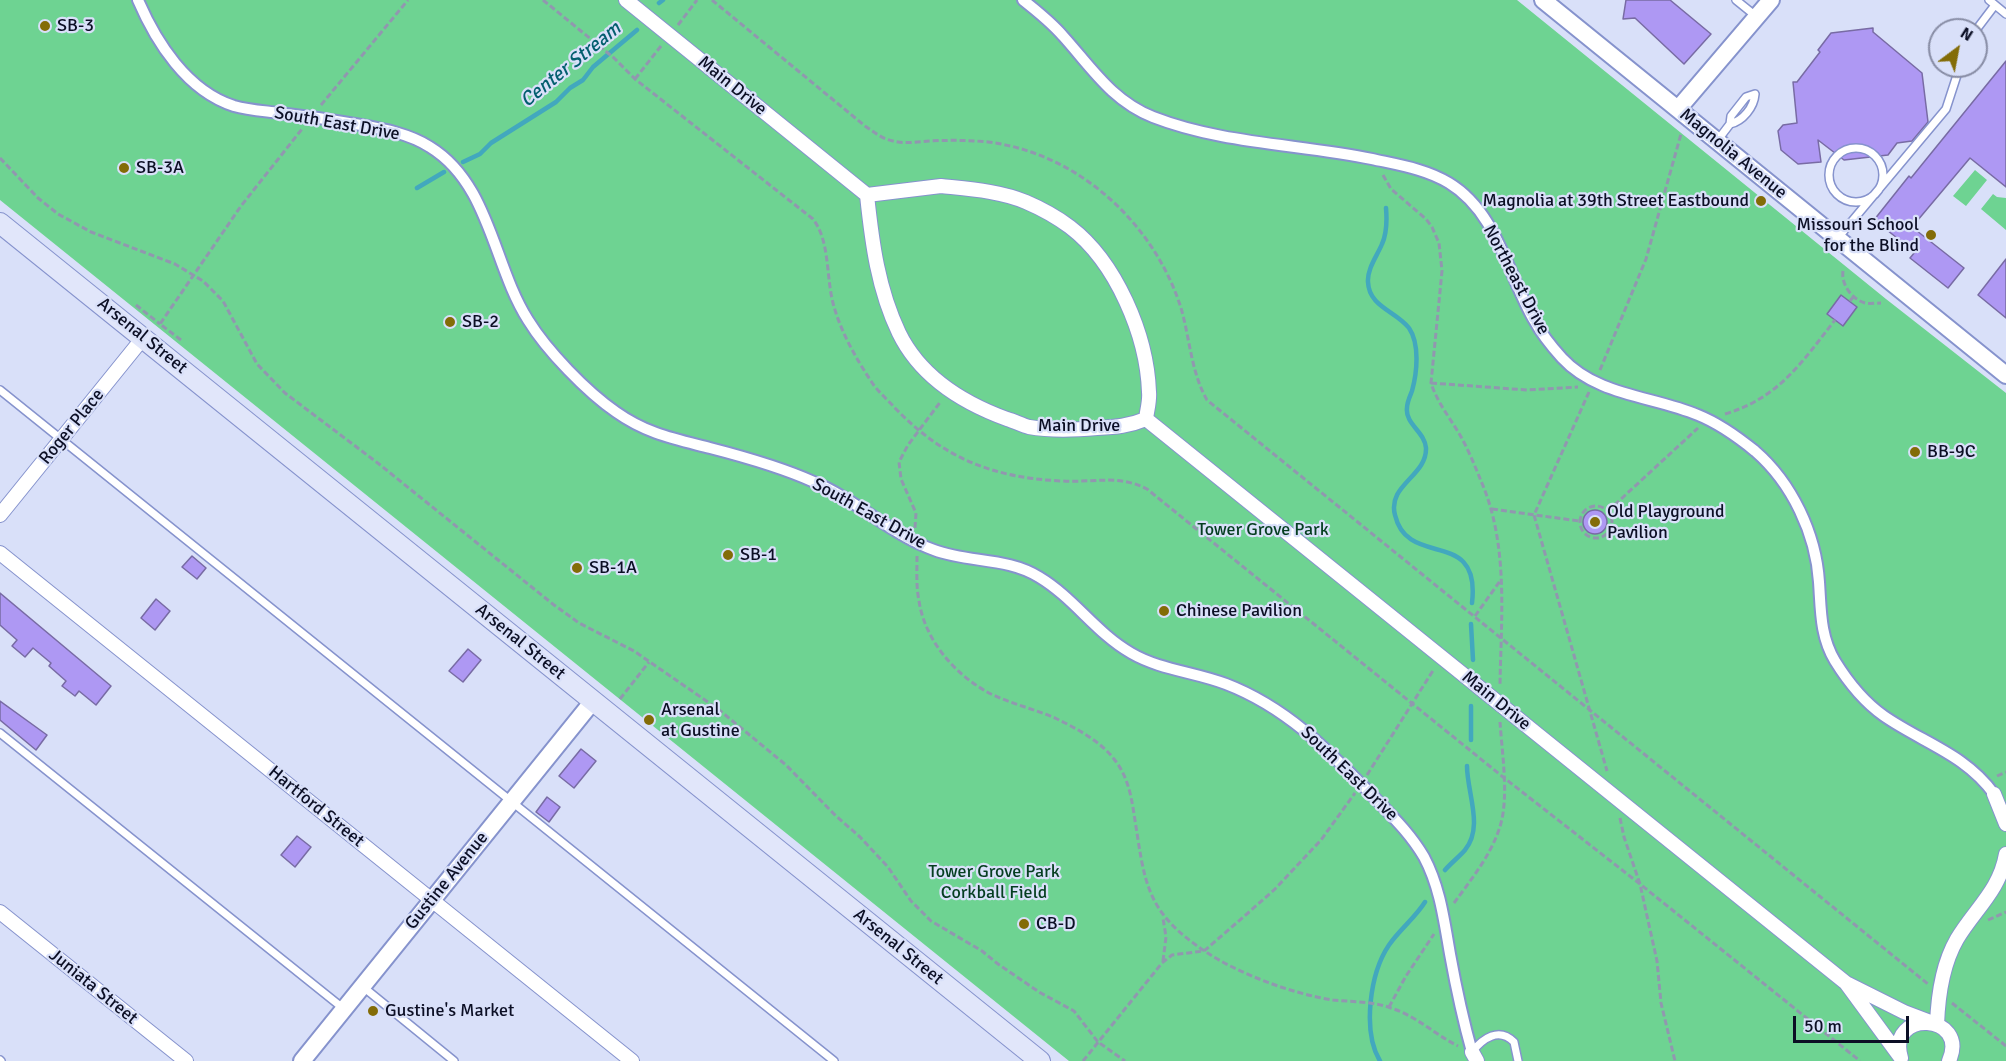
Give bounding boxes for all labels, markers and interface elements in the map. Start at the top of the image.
place label: SB-3 [57,15,94,37]
water label: Center Stream [516,17,626,113]
north arrow [1928,18,1988,78]
marker: SB-3 [38,19,52,33]
text: N [1956,23,1976,46]
street label: Main Drive [693,52,771,120]
street label: South East Drive [273,102,401,146]
street label: Magnolia Avenue [1675,104,1791,204]
place label: SB-3A [136,157,184,179]
marker: SB-3A [117,161,131,175]
place label: Magnolia at 39th Street Eastbound [1483,190,1749,212]
marker: Magnolia at 39th Street Eastbound [1754,194,1768,208]
place label: Missouri School for the Blind [1797,214,1919,256]
street label: Northeast Drive [1478,221,1554,339]
marker: Missouri School for the Blind [1924,228,1938,242]
street label: Arsenal Street [93,293,191,379]
place label: SB-2 [462,311,499,333]
marker: SB-2 [443,315,457,329]
street label: Roger Place [35,385,109,469]
street label: Main Drive [1038,415,1120,437]
place label: BB-9C [1927,441,1976,463]
marker: BB-9C [1908,445,1922,459]
street label: South East Drive [808,474,930,554]
place label: Old Playground Pavilion [1607,501,1725,544]
marker: Old Playground Pavilion [1588,515,1602,529]
park label: Tower Grove Park [1197,519,1329,541]
place label: SB-1 [740,544,777,566]
marker: SB-1 [721,548,735,562]
place label: SB-1A [589,557,637,579]
marker: SB-1A [570,561,584,575]
street label: Arsenal Street [471,599,569,685]
place label: Chinese Pavilion [1176,600,1302,622]
marker: Chinese Pavilion [1157,604,1171,618]
street label: Main Drive [1457,667,1535,735]
place label: Arsenal at Gustine [661,699,740,742]
marker: Arsenal at Gustine [642,713,656,727]
street label: South East Drive [1296,722,1402,826]
street label: Hartford Street [264,762,368,852]
street label: Gustine Avenue [401,828,493,934]
park label: Tower Grove Park Corkball Field [928,861,1060,904]
street label: Arsenal Street [849,904,947,990]
place label: CB-D [1036,913,1076,935]
marker: CB-D [1017,917,1031,931]
street label: Juniata Street [44,945,142,1029]
place label: Gustine's Market [385,1000,514,1022]
marker: Gustine's Market [366,1004,380,1018]
scale bar [1796,1004,1912,1042]
text: 50 m [1804,1015,1842,1037]

